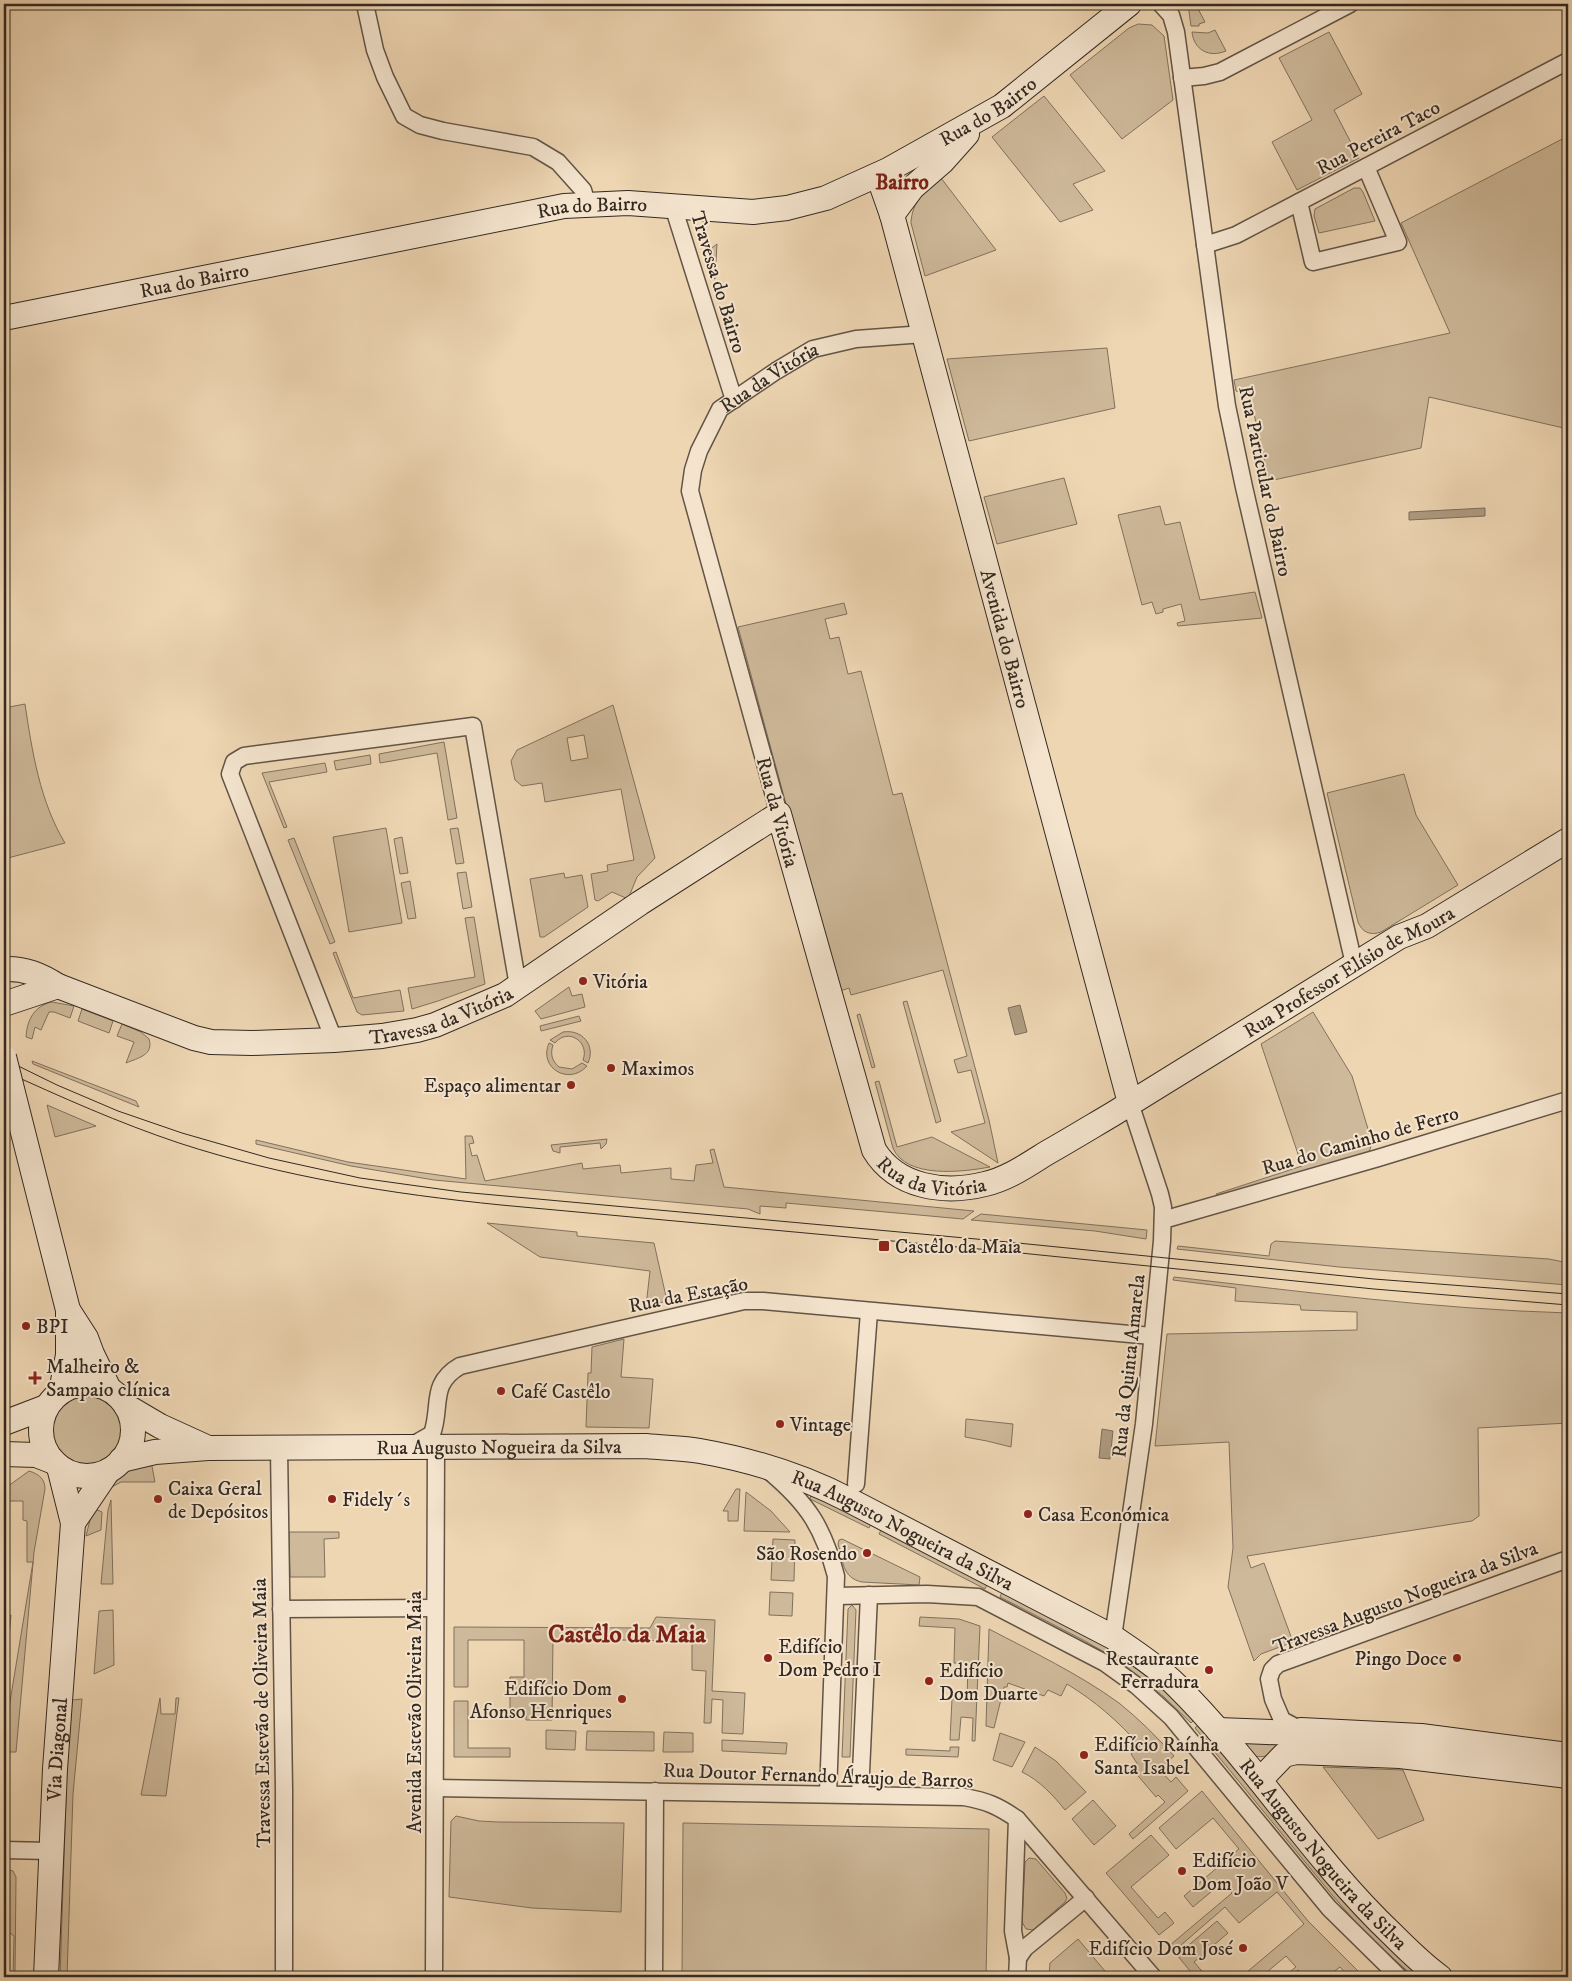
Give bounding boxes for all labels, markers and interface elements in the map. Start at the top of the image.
street label: Rua do Bairro [935,72,1042,153]
street label: Rua Pereira Taco [1312,95,1445,181]
district label: Bairro [875,170,929,196]
street label: Rua do Bairro [535,192,648,225]
street label: Travessa do Bairro [684,208,751,356]
street label: Rua do Bairro [138,258,251,305]
street label: Rua da Vitória [716,337,821,419]
street label: Rua Particular do Bairro [1232,384,1297,579]
street label: Avenida do Bairro [974,567,1035,711]
street label: Rua da Vitória [750,754,803,871]
street label: Rua Professor Elísio de Moura [1239,901,1460,1044]
place label: Vitória [592,970,648,995]
marker: Vitória [577,975,589,987]
street label: Travessa da Vitória [368,982,519,1051]
place label: Maximos [621,1057,694,1082]
marker: Maximos [605,1062,617,1074]
place label: Espaço alimentar [423,1074,562,1099]
marker: Espaço alimentar [565,1079,577,1091]
street label: Rua do Caminho de Ferro [1259,1101,1462,1182]
street label: Rua da Vitória [871,1152,989,1202]
place label: Castêlo da Maia [895,1235,1022,1260]
marker: Castêlo da Maia [877,1239,891,1253]
street label: Rua da Estação [626,1272,750,1319]
street label: Rua da Quinta Amarela [1107,1273,1152,1459]
place label: BPI [36,1315,68,1340]
marker: BPI [20,1320,32,1332]
place label: Malheiro & Sampaio clínica [46,1355,171,1403]
marker: Malheiro & Sampaio clínica [28,1371,42,1385]
place label: Café Castêlo [511,1380,611,1405]
marker: Café Castêlo [495,1385,507,1397]
place label: Vintage [789,1413,851,1438]
marker: Vintage [774,1418,786,1430]
street label: Rua Augusto Nogueira da Silva [376,1435,622,1461]
street label: Rua Augusto Nogueira da Silva [788,1465,1018,1597]
place label: Caixa Geral de Depósitos [168,1477,268,1525]
place label: Fidely´s [342,1488,410,1513]
marker: Caixa Geral de Depósitos [152,1493,164,1505]
marker: Fidely´s [326,1493,338,1505]
place label: Casa Económica [1038,1503,1170,1528]
marker: Casa Económica [1022,1508,1034,1520]
street label: Travessa Augusto Nogueira da Silva [1270,1536,1542,1660]
place label: São Rosendo [756,1542,857,1567]
marker: São Rosendo [861,1547,873,1559]
street label: Travessa Estevão de Oliveira Maia [248,1578,277,1848]
street label: Avenida Estevão Oliveira Maia [403,1590,428,1833]
district label: Castêlo da Maia [548,1619,706,1650]
place label: Edifício Dom Pedro I [778,1635,881,1683]
place label: Restaurante Ferradura [1105,1647,1199,1695]
place label: Pingo Doce [1355,1647,1447,1672]
marker: Edifício Dom Pedro I [762,1652,774,1664]
marker: Pingo Doce [1451,1652,1463,1664]
place label: Edifício Dom Duarte [939,1659,1038,1707]
marker: Restaurante Ferradura [1203,1664,1215,1676]
marker: Edifício Dom Duarte [923,1675,935,1687]
place label: Edifício Dom Afonso Henriques [470,1677,612,1725]
marker: Edifício Dom Afonso Henriques [616,1693,628,1705]
street label: Via Diagonal [43,1697,74,1803]
place label: Edifício Raínha Santa Isabel [1094,1733,1219,1781]
marker: Edifício Raínha Santa Isabel [1078,1749,1090,1761]
street label: Rua Augusto Nogueira da Silva [1233,1754,1412,1956]
street label: Rua Doutor Fernando Áraujo de Barros [662,1758,974,1794]
place label: Edifício Dom João V [1192,1849,1289,1897]
marker: Edifício Dom João V [1176,1865,1188,1877]
place label: Edifício Dom José [1088,1937,1234,1962]
marker: Edifício Dom José [1237,1942,1249,1954]

